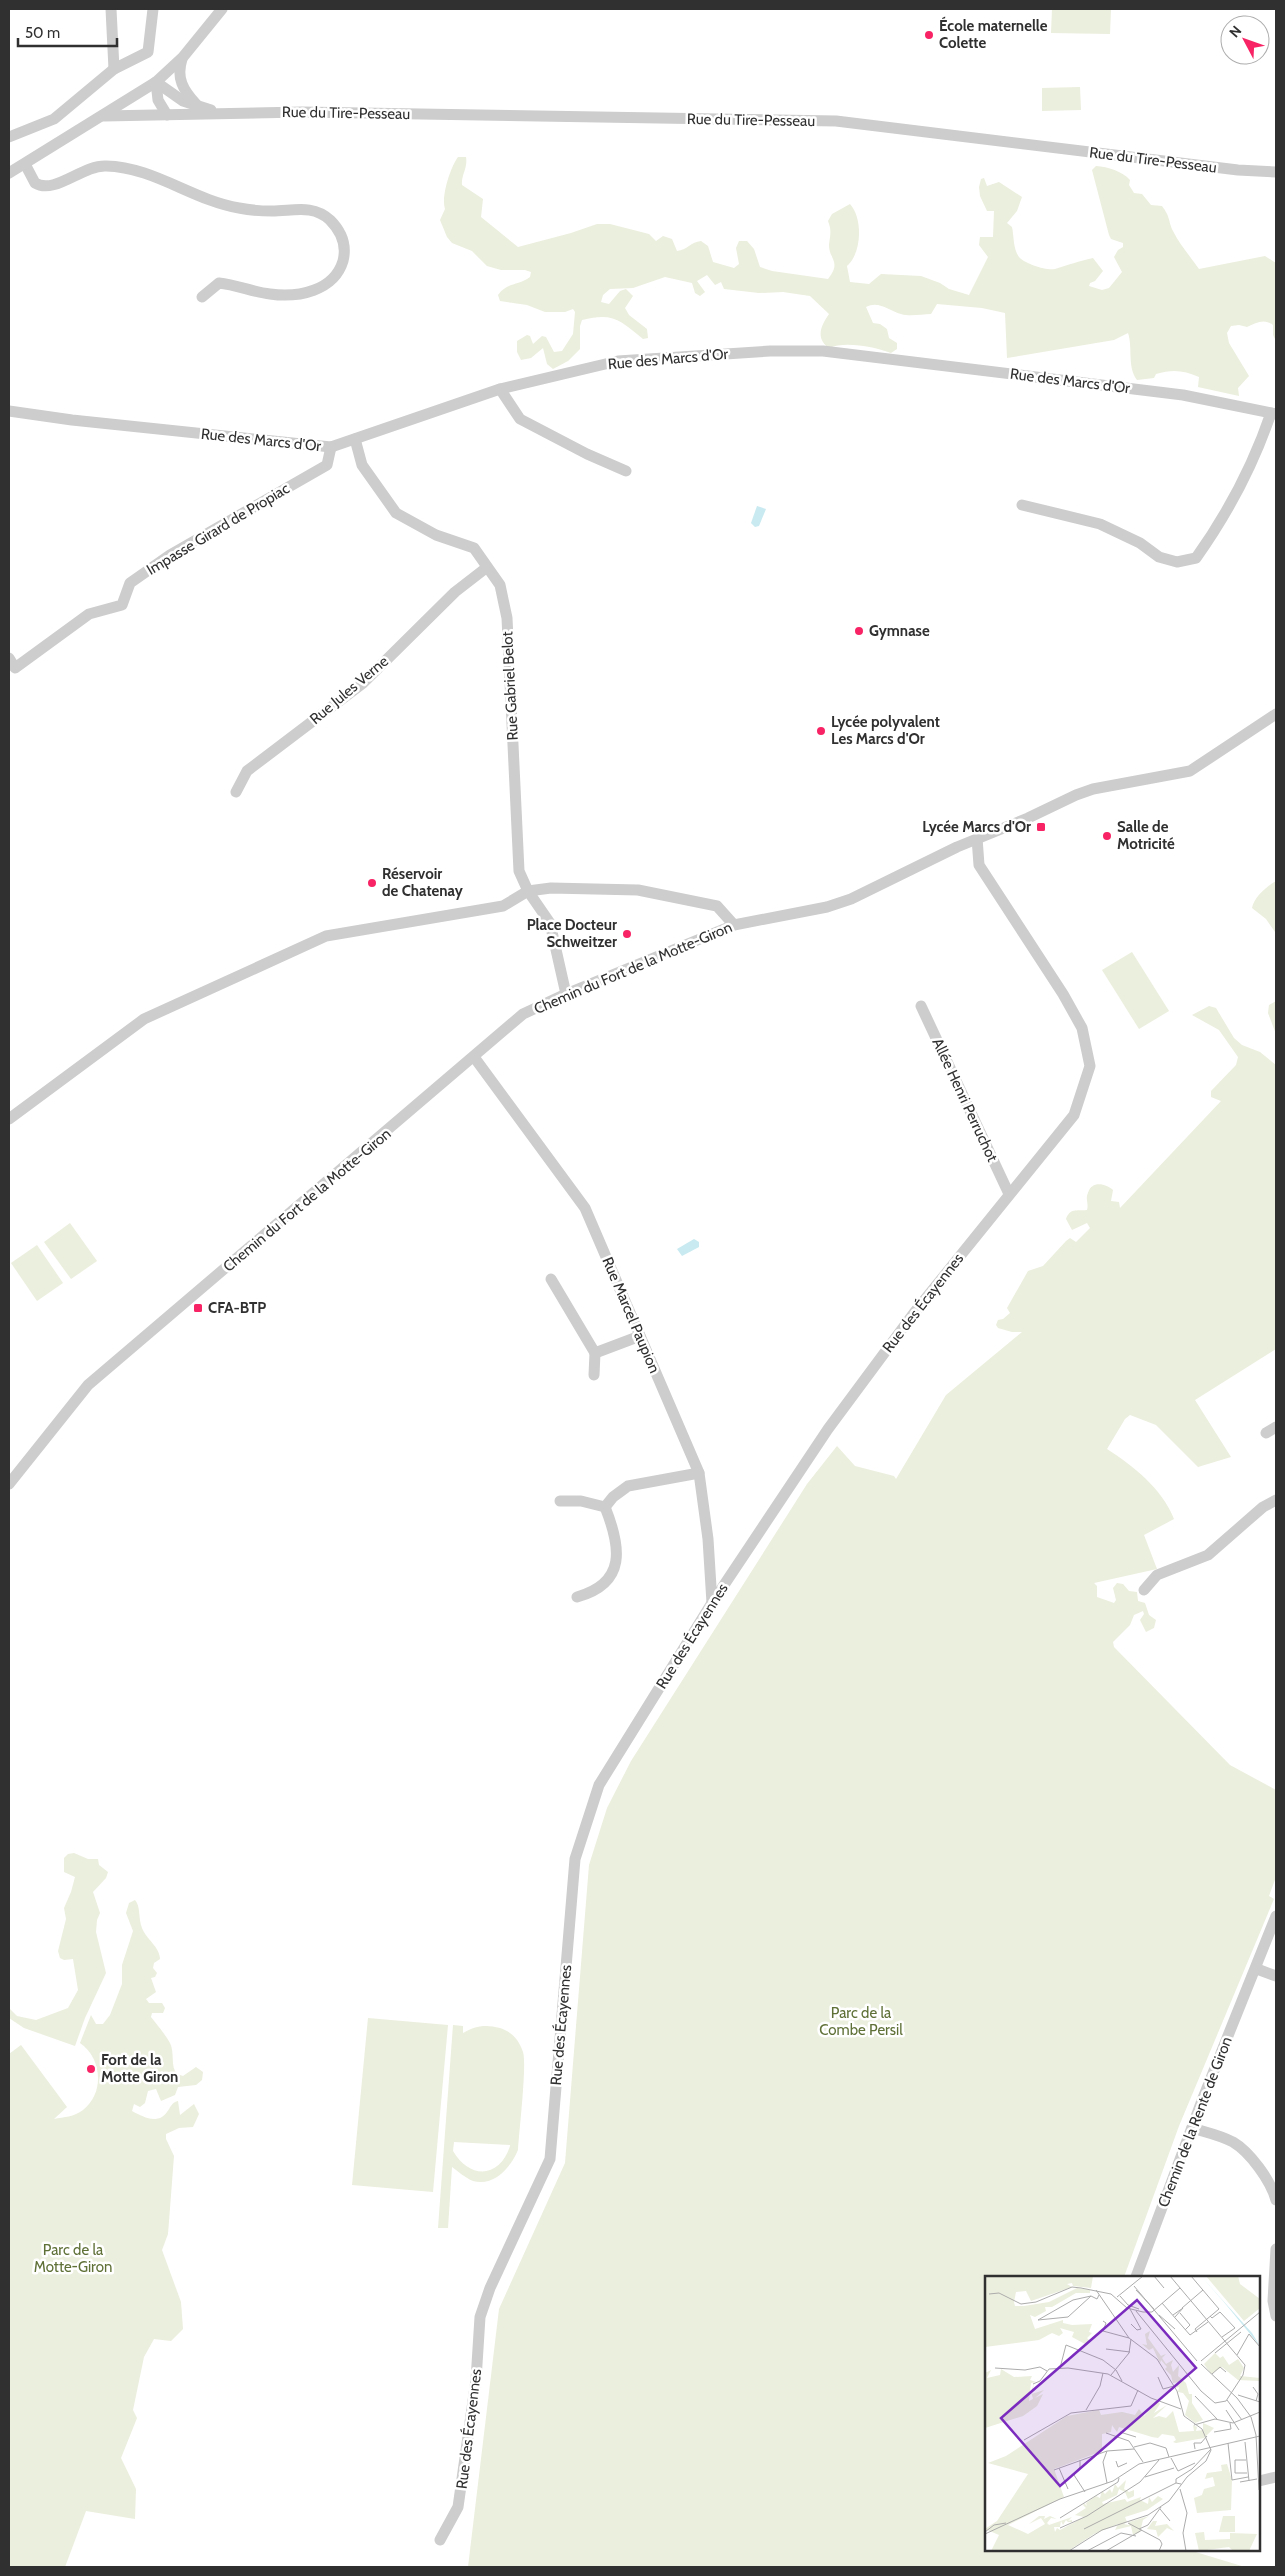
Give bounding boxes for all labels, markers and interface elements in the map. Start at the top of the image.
scale bar [18,15,116,47]
north arrow [1220,15,1270,65]
place label: École maternelle Colette [939,16,1048,52]
text: N [1225,22,1245,41]
text: 50 m [25,24,60,42]
marker: École maternelle Colette [923,29,935,41]
street label: Rue du Tire-Pesseau [282,103,410,123]
street label: Rue du Tire-Pesseau [687,110,815,130]
street label: Rue du Tire-Pesseau [1088,143,1218,177]
street label: Rue des Marcs d'Or [607,345,729,373]
street label: Rue des Marcs d'Or [1009,365,1131,397]
street label: Rue des Marcs d'Or [200,425,322,455]
street label: Impasse Girard de Propiac [143,479,293,579]
place label: Gymnase [869,622,930,640]
marker: Gymnase [853,625,865,637]
street label: Rue Gabriel Belot [498,631,522,741]
street label: Rue Jules Verne [306,652,392,728]
place label: Lycée polyvalent Les Marcs d'Or [831,713,940,748]
marker: Lycée polyvalent Les Marcs d'Or [815,725,827,737]
place label: Lycée Marcs d'Or [922,818,1031,836]
place label: Salle de Motricité [1117,818,1175,853]
marker: Lycée Marcs d'Or [1035,821,1047,833]
marker: Salle de Motricité [1101,830,1113,842]
place label: Réservoir de Chatenay [382,865,464,900]
marker: Réservoir de Chatenay [366,877,378,889]
place label: Place Docteur Schweitzer [527,916,617,951]
street label: Chemin du Fort de la Motte-Giron [531,918,735,1018]
marker: Place Docteur Schweitzer [621,928,633,940]
street label: Allée Henri Perruchot [928,1035,1002,1165]
street label: Chemin du Fort de la Motte-Giron [219,1125,395,1275]
street label: Rue des Écayennes [878,1249,967,1356]
street label: Rue Marcel Paupion [598,1254,664,1376]
place label: CFA-BTP [208,1299,266,1317]
marker: CFA-BTP [192,1302,204,1314]
street label: Rue des Écayennes [651,1579,732,1692]
street label: Rue des Écayennes [546,1964,575,2086]
park label: Parc de la Combe Persil [819,2004,903,2039]
street label: Chemin de la Rente de Giron [1154,2034,1236,2210]
place label: Fort de la Motte Giron [101,2051,178,2086]
marker: Fort de la Motte Giron [85,2063,97,2075]
park label: Parc de la Motte-Giron [34,2241,112,2276]
inset map [985,2276,1260,2551]
street label: Rue des Écayennes [452,2368,485,2490]

